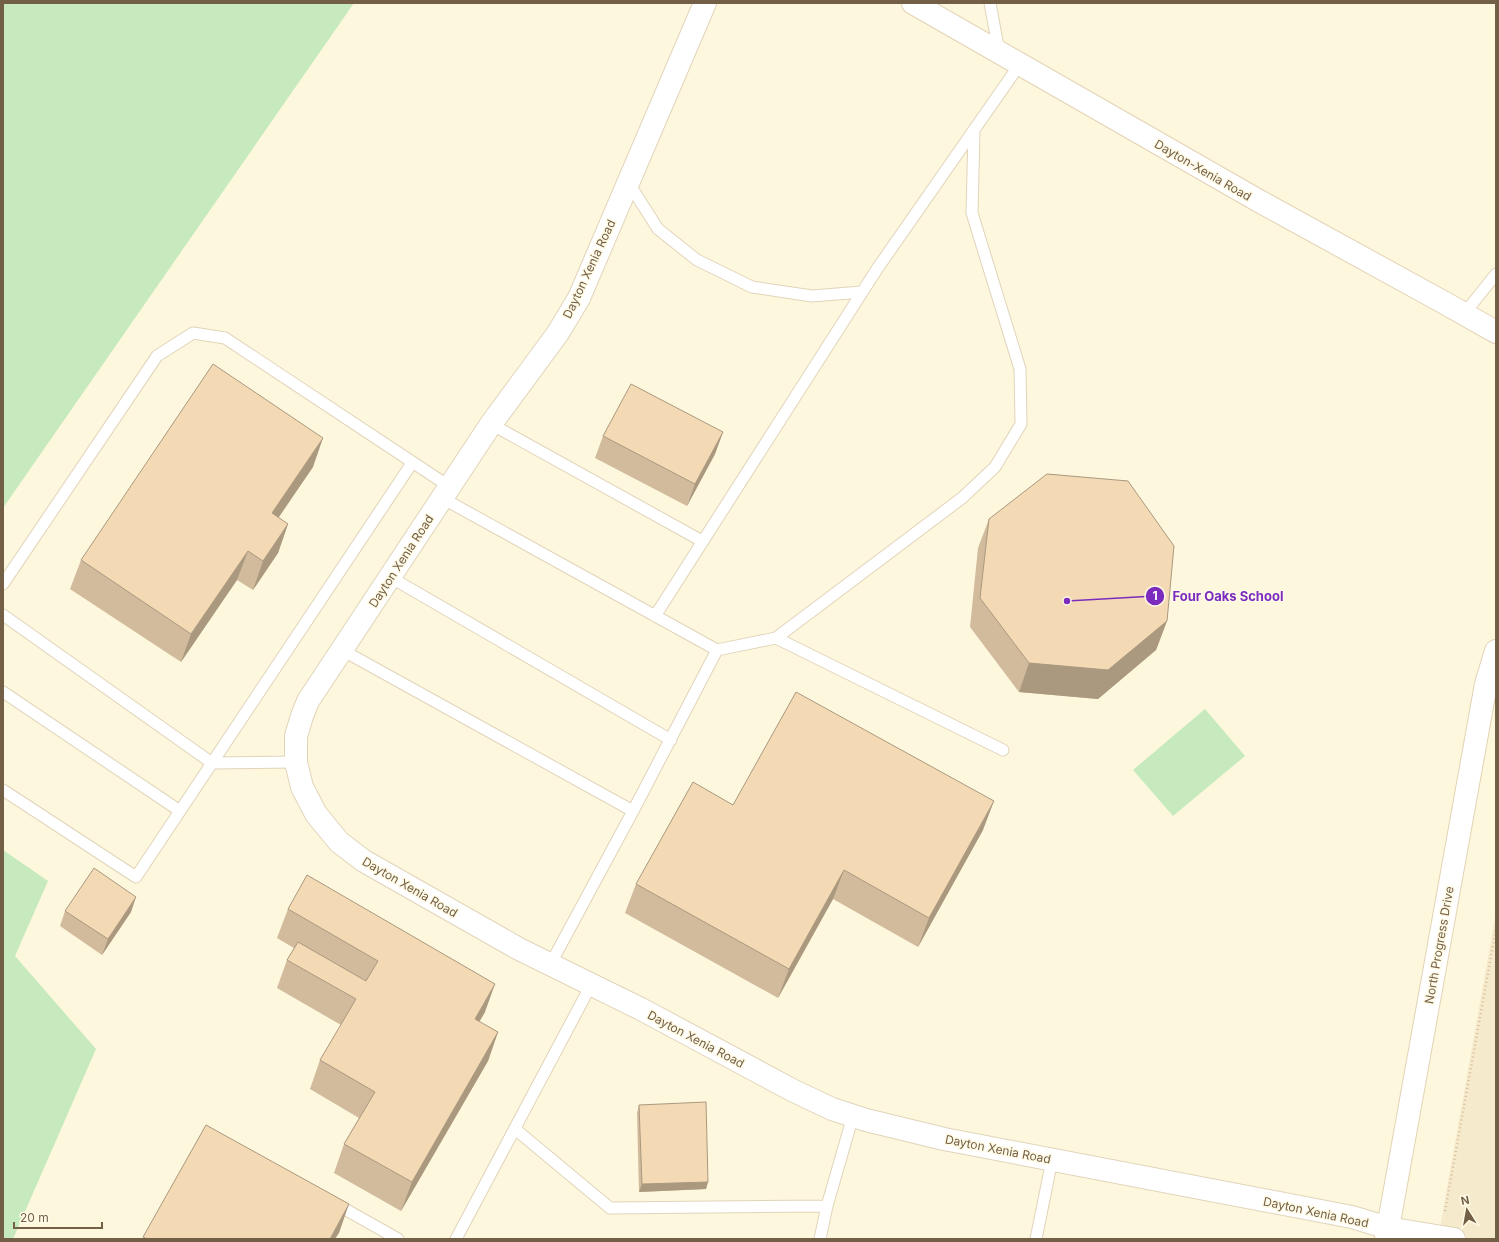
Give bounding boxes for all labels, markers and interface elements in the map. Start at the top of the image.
street label: Dayton-Xenia Road [1152,136,1254,204]
street label: Dayton Xenia Road [559,217,619,321]
street label: Dayton Xenia Road [365,512,437,610]
callout: Four Oaks School [1145,584,1292,609]
text: 1 [1152,588,1158,603]
text: Four Oaks School [1173,588,1283,604]
street label: Dayton Xenia Road [360,854,460,920]
street label: North Progress Drive [1421,885,1457,1005]
street label: Dayton Xenia Road [645,1007,747,1071]
street label: Dayton Xenia Road [944,1131,1052,1167]
north arrow [1447,1190,1487,1230]
street label: Dayton Xenia Road [1262,1193,1370,1231]
text: N [1460,1193,1471,1208]
scale bar [14,1204,102,1230]
text: 20 m [20,1210,49,1225]

